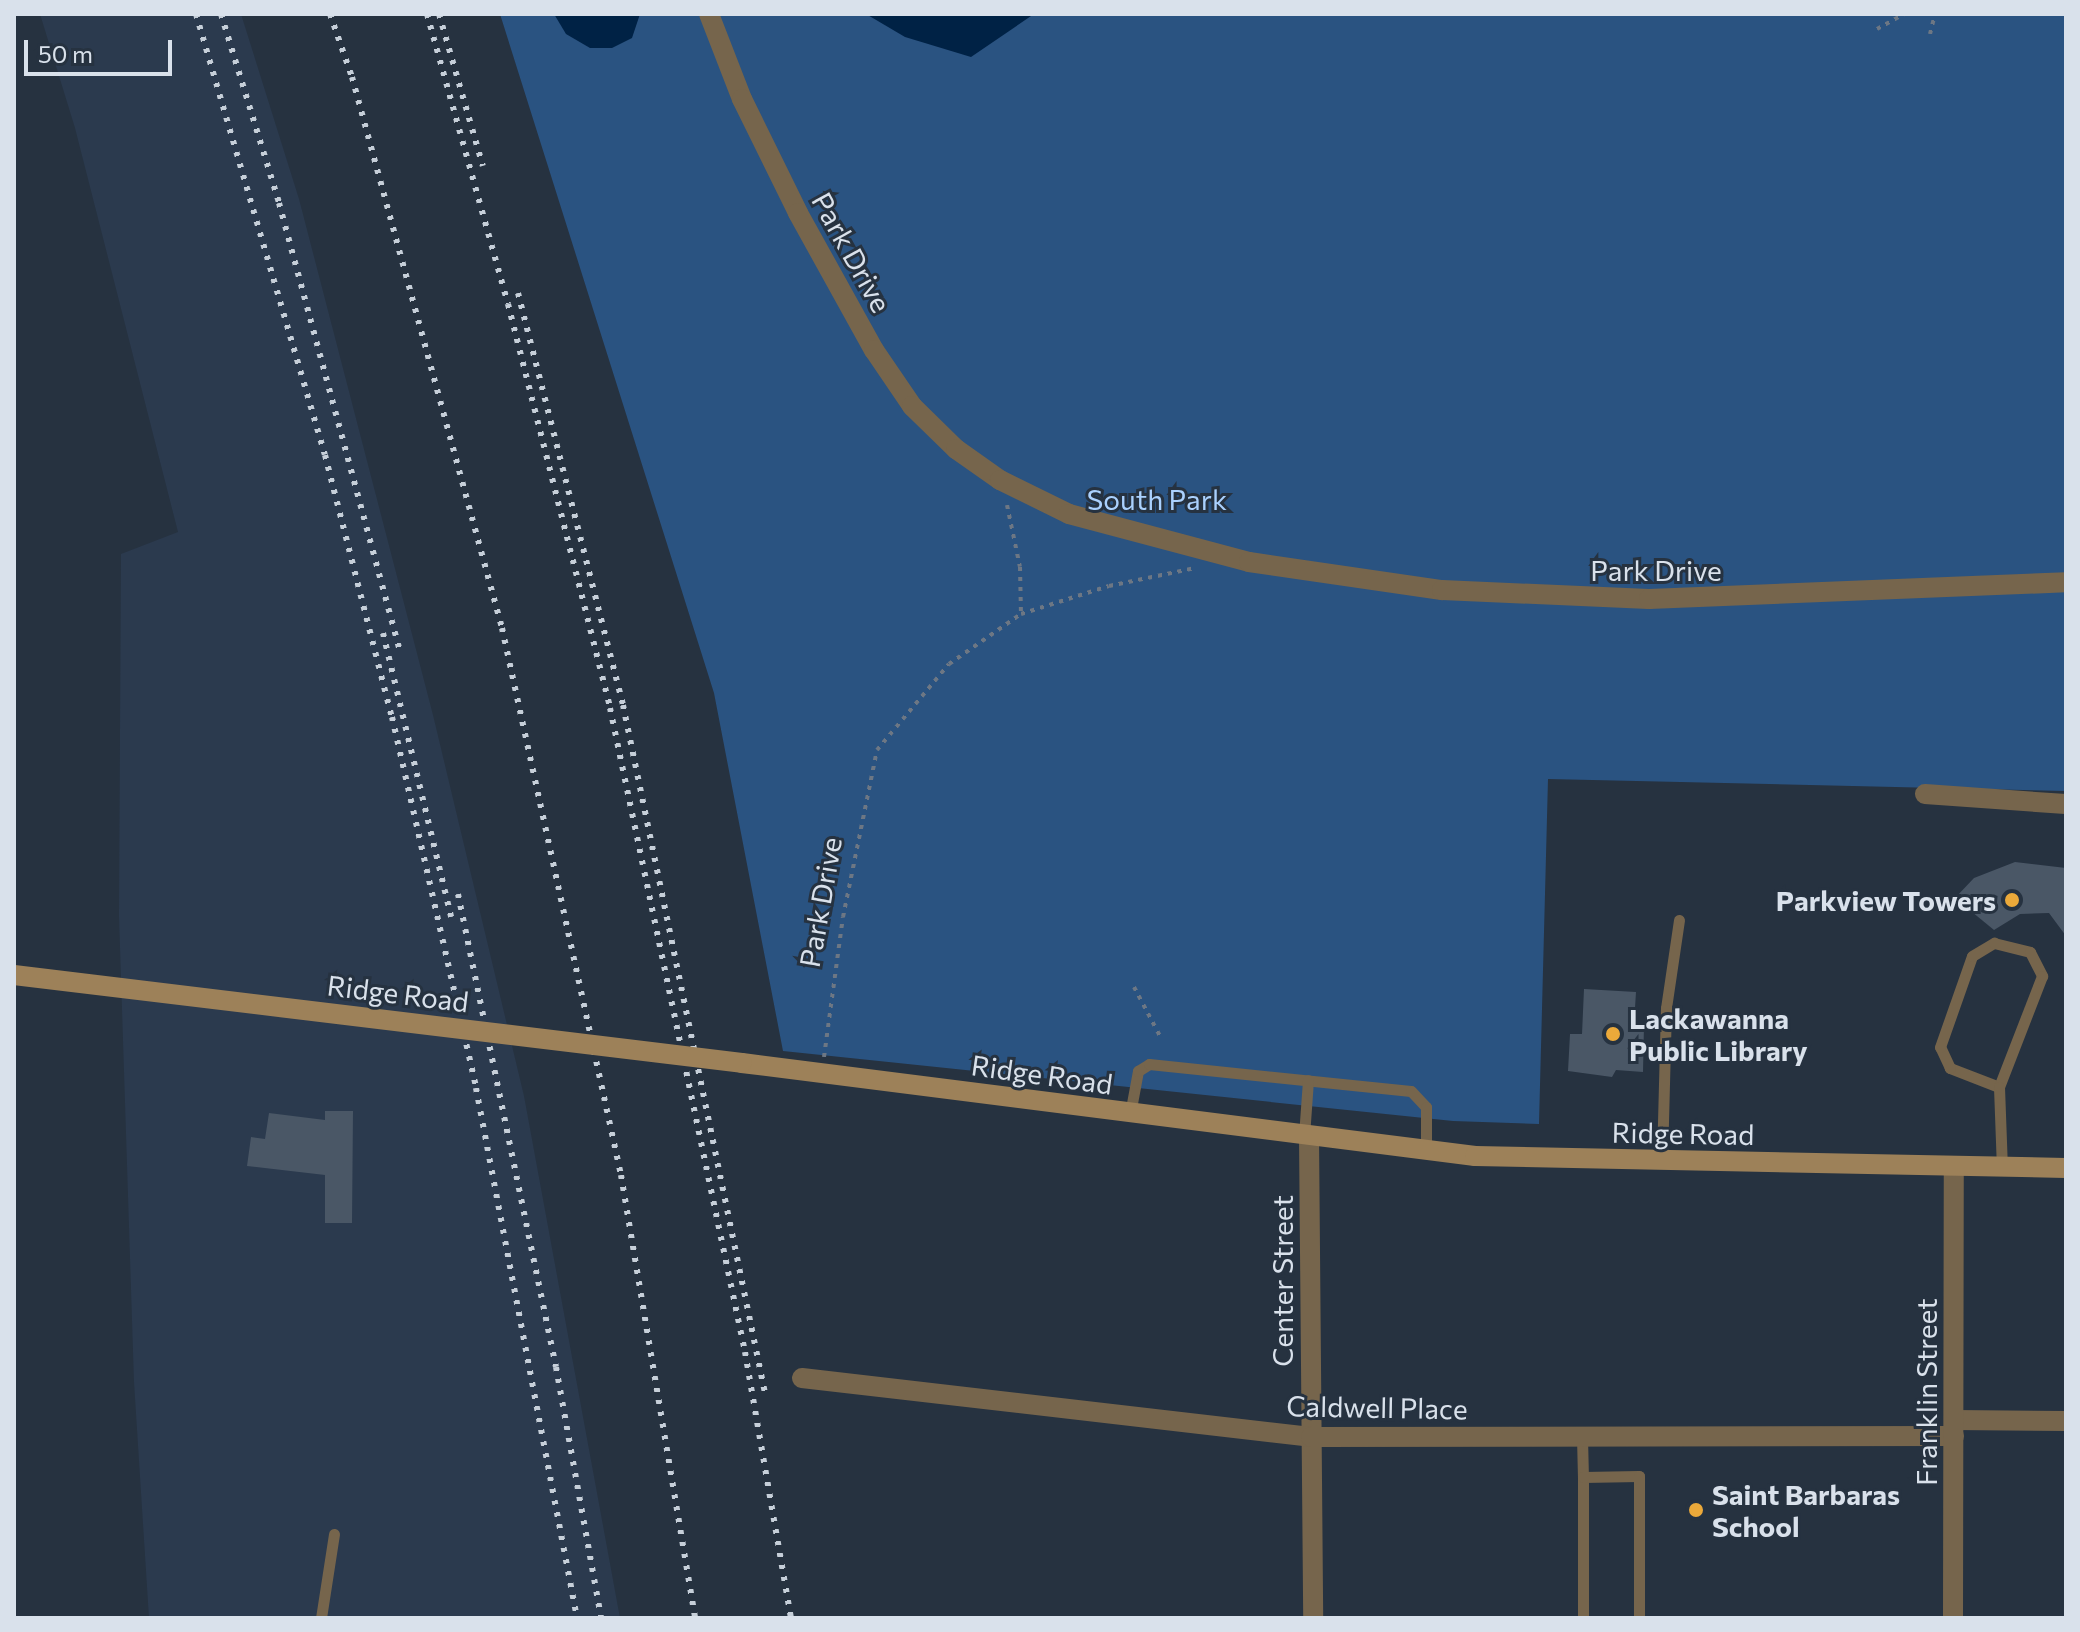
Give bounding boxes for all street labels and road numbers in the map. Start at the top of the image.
street label: Park Drive [805,186,899,318]
street label: Park Drive [1590,553,1722,587]
street label: Park Drive [792,834,848,970]
street label: Ridge Road [325,968,471,1018]
street label: Ridge Road [969,1047,1115,1101]
street label: Ridge Road [1611,1115,1755,1151]
street label: Center Street [1265,1195,1299,1367]
street label: Franklin Street [1909,1298,1943,1486]
street label: Caldwell Place [1286,1389,1468,1425]

